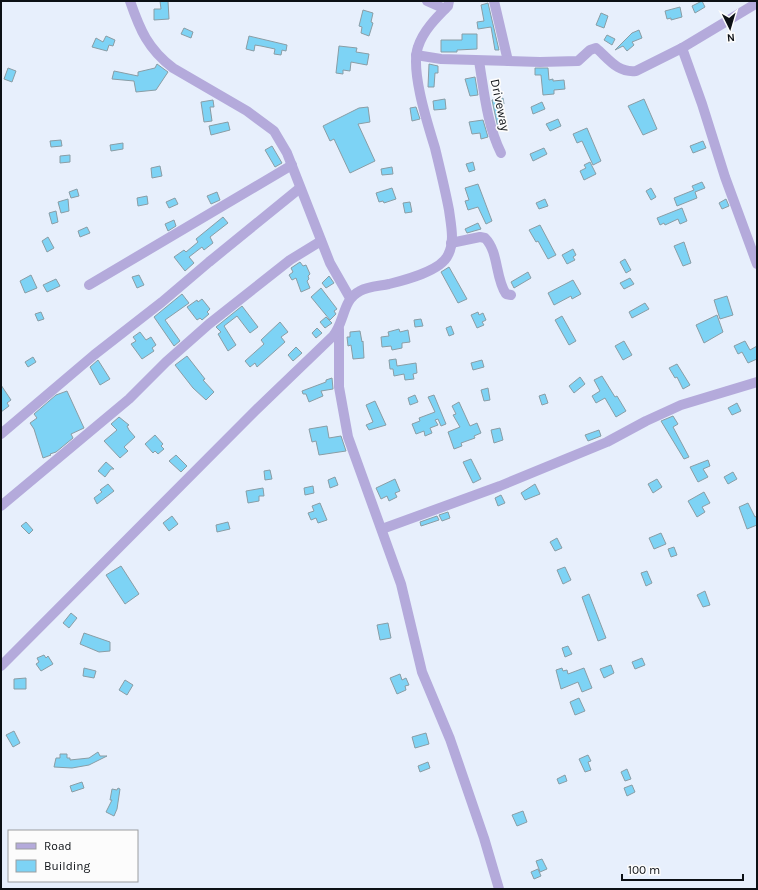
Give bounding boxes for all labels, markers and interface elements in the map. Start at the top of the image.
north arrow [710,8,750,48]
text: N [726,31,735,44]
street label: Driveway [488,78,513,133]
legend [8,830,138,882]
text: Road [44,839,72,853]
scale bar [622,856,743,882]
text: Building [44,859,91,873]
text: 100 m [628,863,660,877]

